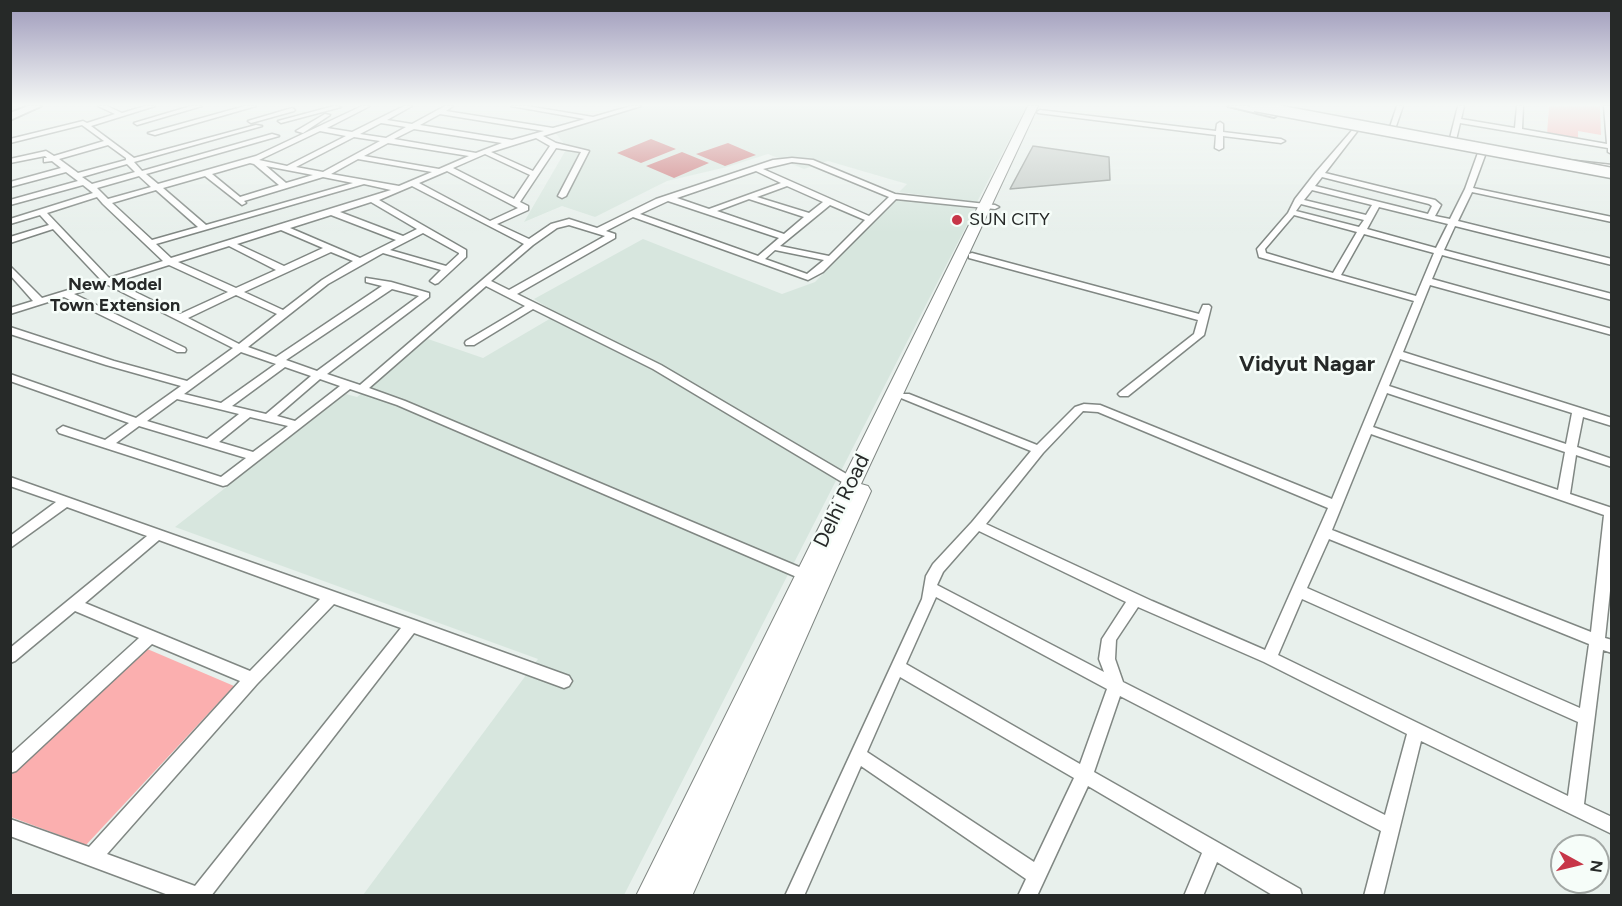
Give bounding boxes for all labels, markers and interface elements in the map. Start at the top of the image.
place label: SUN CITY [969,209,1050,231]
marker: SUN CITY [950,213,964,227]
district label: New Model Town Extension [50,274,180,316]
district label: Vidyut Nagar [1239,352,1375,378]
street label: Delhi Road [809,450,875,552]
north arrow [1550,834,1610,894]
text: N [1586,859,1607,874]

